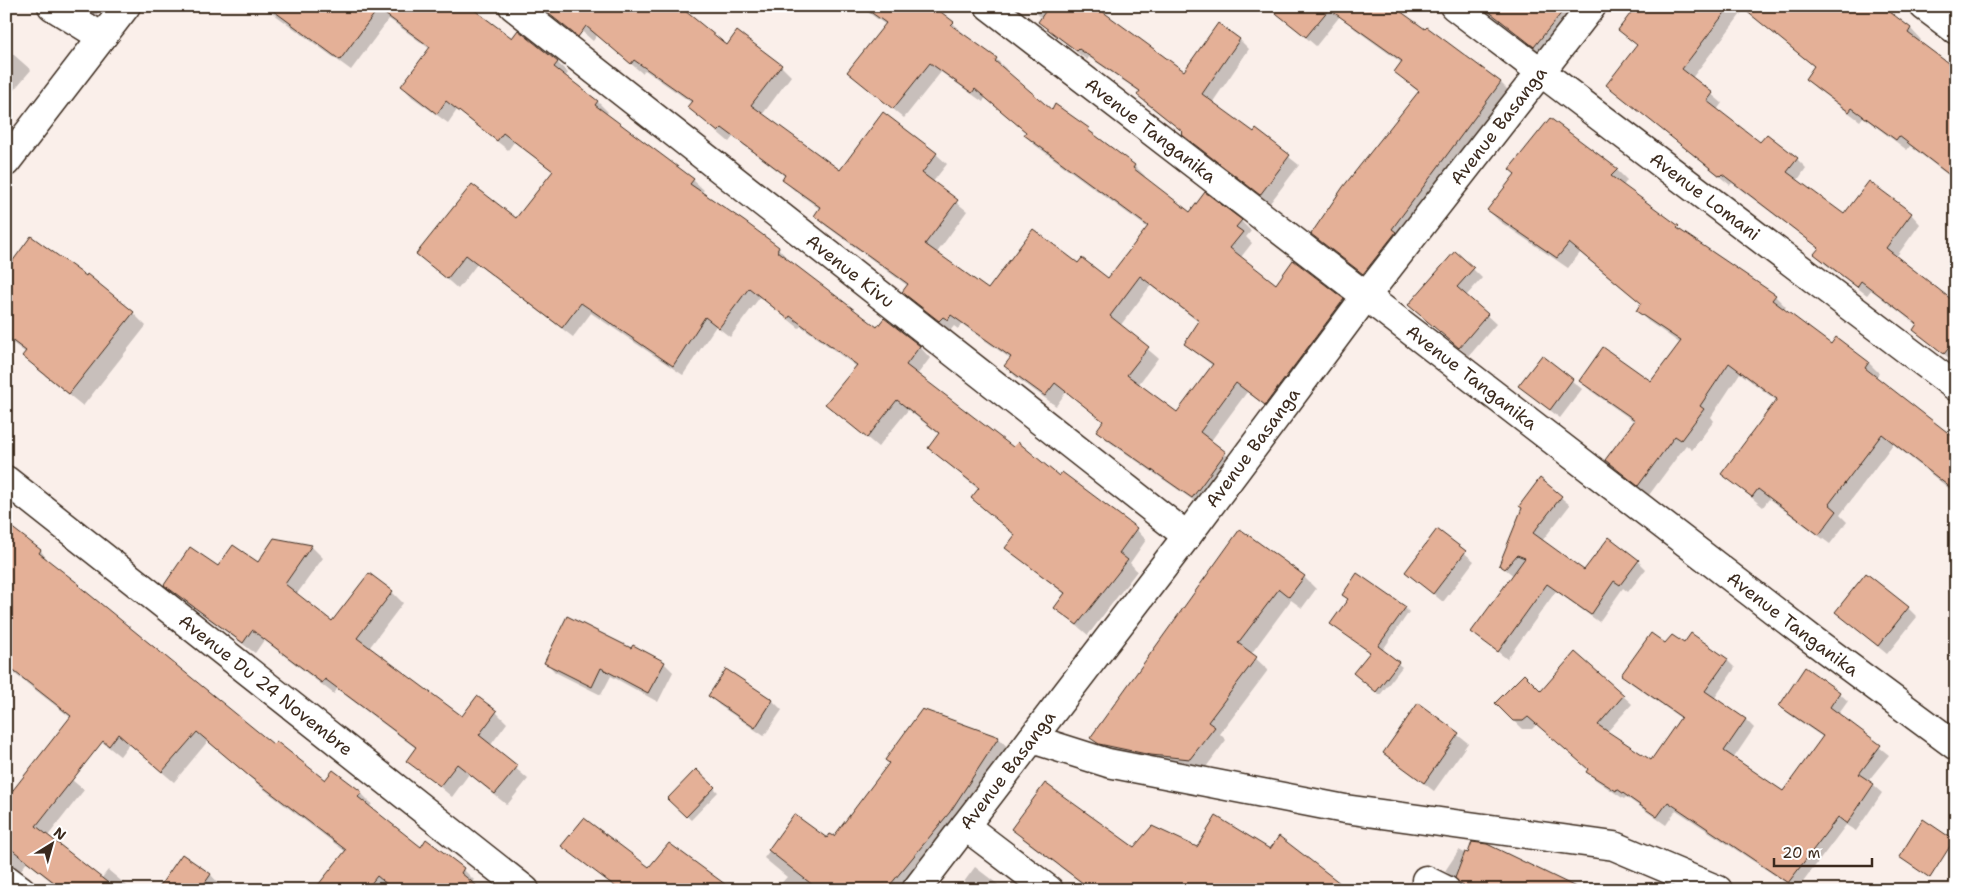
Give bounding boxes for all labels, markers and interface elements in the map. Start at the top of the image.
street label: Avenue Basanga [1445,62,1552,190]
street label: Avenue Tanganika [1080,72,1221,189]
street label: Avenue Lomani [1645,147,1765,246]
street label: Avenue Kivu [801,229,899,313]
street label: Avenue Tanganika [1401,319,1542,436]
street label: Avenue Basanga [1200,383,1306,513]
street label: Avenue Tanganika [1722,566,1864,682]
street label: Avenue Du 24 Novembre [174,609,358,761]
street label: Avenue Basanga [954,706,1061,835]
north arrow [28,818,78,868]
text: N [50,823,70,844]
scale bar [1774,836,1872,868]
text: 20 m [1782,843,1821,863]

